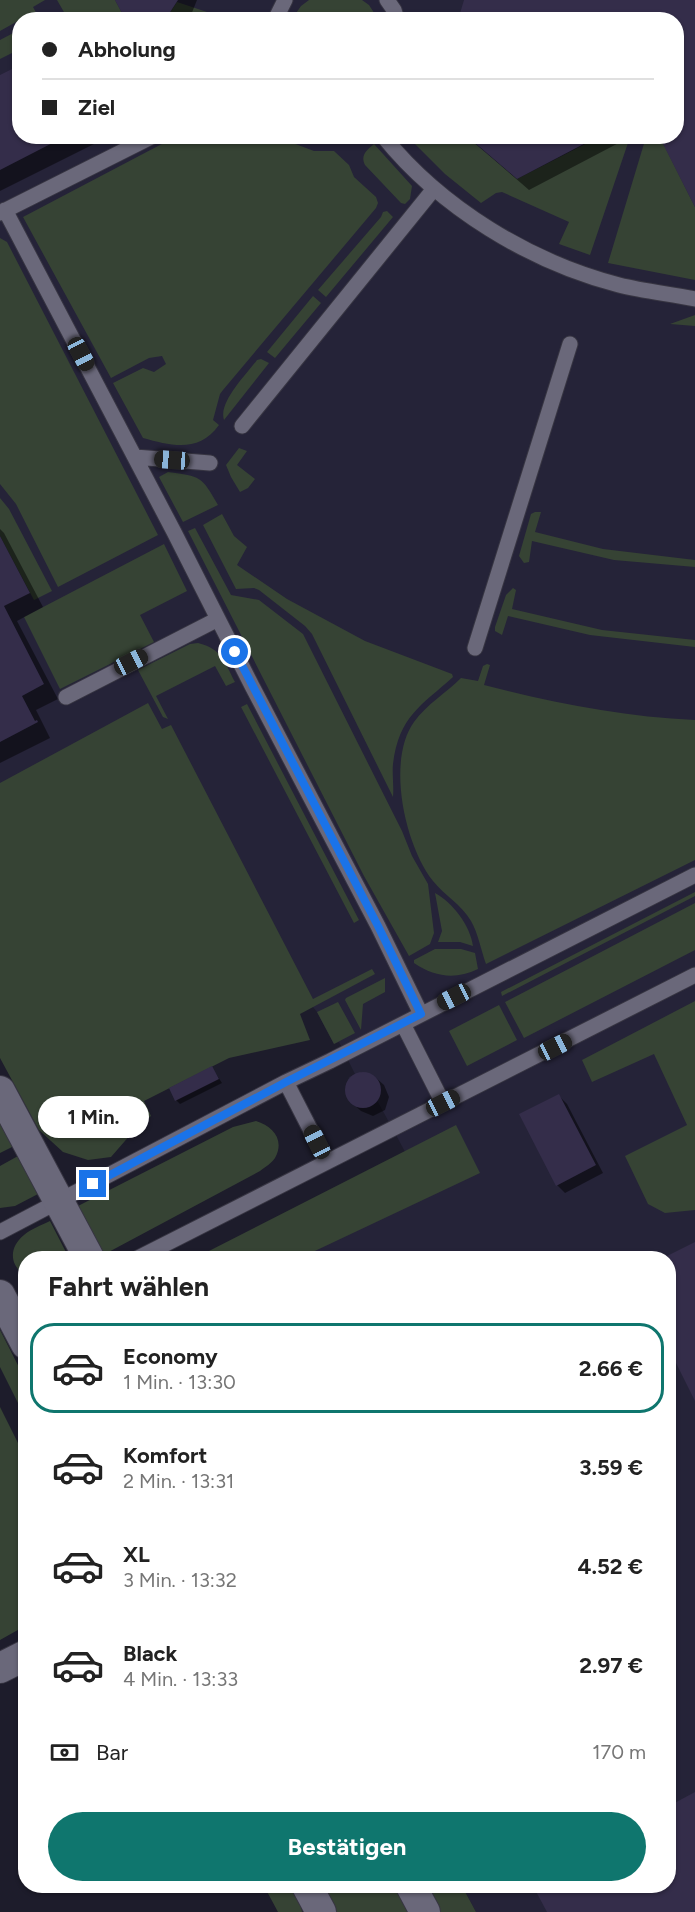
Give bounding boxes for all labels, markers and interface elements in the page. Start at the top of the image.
text: Abholung [78,36,176,63]
text: Ziel [78,94,115,121]
car [65,334,97,374]
car [153,450,191,470]
route start [221,638,248,665]
car [111,646,151,678]
car [434,981,474,1013]
car [535,1031,575,1063]
car [423,1087,463,1119]
callout: 1 Min. [38,1097,148,1139]
text: 1 Min. [68,1105,119,1129]
car [301,1122,333,1162]
route end [79,1170,106,1197]
text: Fahrt wählen [48,1270,209,1303]
icon: car [51,1341,105,1395]
text: Economy [123,1343,218,1370]
text: 2.66 € [579,1355,643,1382]
text: 1 Min. · 13:30 [123,1370,236,1394]
icon: car [51,1440,105,1494]
text: Komfort [123,1442,207,1469]
text: 3.59 € [579,1454,643,1481]
text: 2 Min. · 13:31 [123,1469,234,1493]
icon: car [51,1539,105,1593]
text: XL [123,1541,150,1568]
text: 4.52 € [578,1553,643,1580]
text: 3 Min. · 13:32 [123,1568,237,1592]
icon: car [51,1638,105,1692]
text: Black [123,1640,177,1667]
text: 2.97 € [579,1652,643,1679]
text: 4 Min. · 13:33 [123,1667,238,1691]
icon: cash [48,1736,81,1769]
text: Bar [96,1739,128,1766]
text: 170 m [592,1740,646,1764]
button: Bestätigen [48,1812,646,1881]

